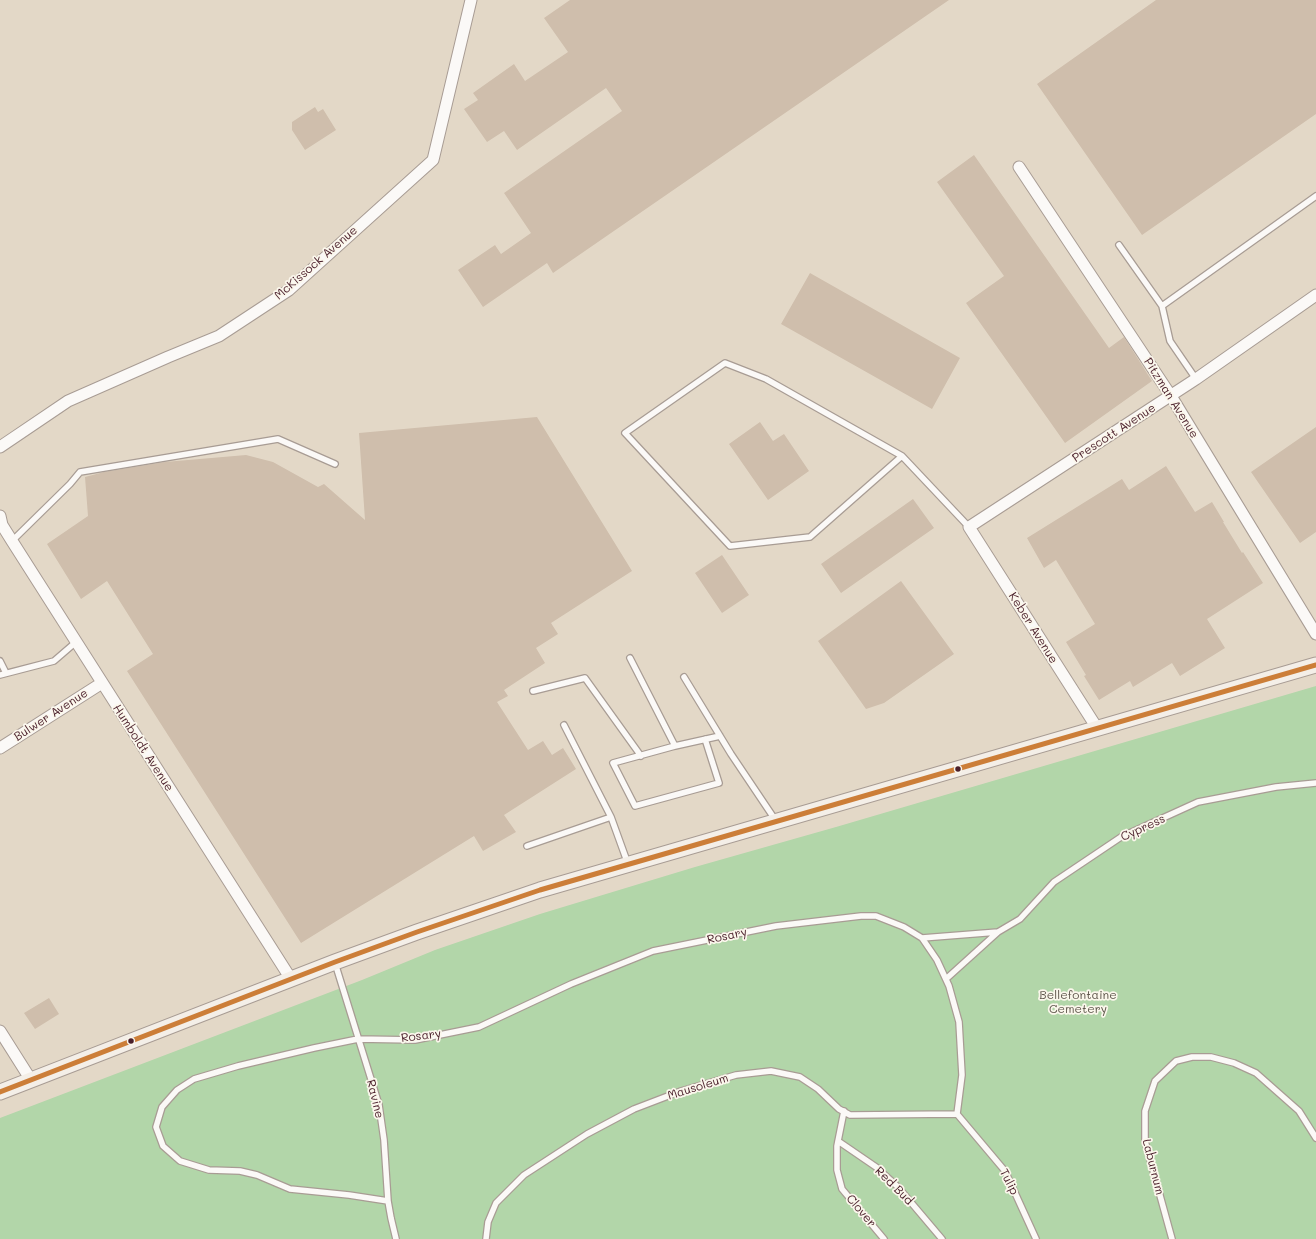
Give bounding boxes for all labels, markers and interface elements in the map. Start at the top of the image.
street label: McKissock Avenue [272,223,360,303]
street label: Pitzman Avenue [1141,355,1201,441]
street label: Prescott Avenue [1070,401,1158,465]
street label: Keber Avenue [1005,590,1061,666]
street label: Bulwer Avenue [11,686,91,744]
street label: Humboldt Avenue [110,702,176,794]
unlabelled marker [953,764,963,774]
street label: Cypress [1118,811,1168,845]
street label: Rosary [706,925,748,947]
park label: Bellefontaine Cemetery [1039,988,1117,1016]
street label: Rosary [400,1026,442,1046]
unlabelled marker [126,1036,136,1046]
street label: Mausoleum [666,1071,730,1103]
street label: Ravine [363,1078,387,1120]
street label: Laburnum [1139,1138,1167,1196]
street label: Red Bud [872,1164,916,1208]
street label: Tulip [996,1167,1022,1197]
street label: Clover [843,1192,879,1230]

